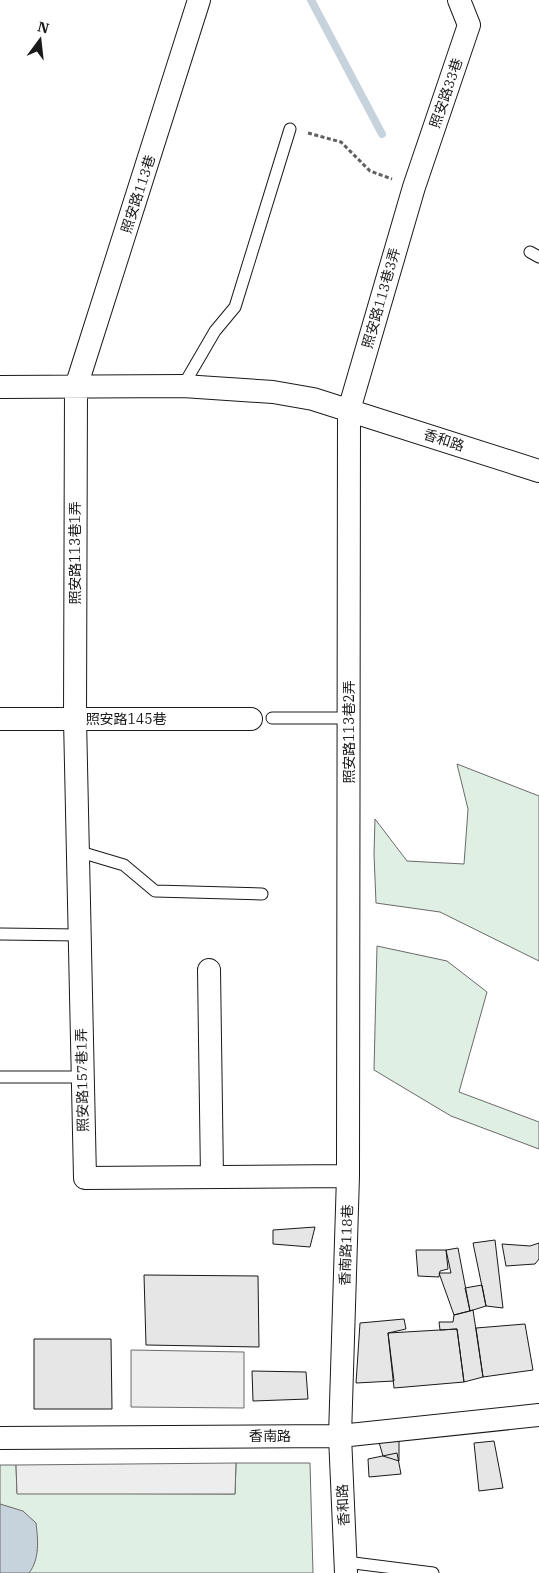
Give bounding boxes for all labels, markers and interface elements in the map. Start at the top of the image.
north arrow [15,15,65,65]
text: N [36,17,51,38]
street label: 照安路33巷 [426,56,466,130]
street label: 照安路113巷 [117,153,159,235]
street label: 照安路113巷3弄 [358,246,404,350]
street label: 香和路 [421,425,467,455]
street label: 照安路113巷1弄 [66,501,84,605]
street label: 照安路113巷2弄 [340,680,358,784]
street label: 照安路145巷 [85,710,167,728]
street label: 照安路157巷1弄 [72,1028,92,1132]
street label: 香南路118巷 [336,1204,356,1286]
street label: 香南路 [249,1427,291,1445]
street label: 香和路 [333,1484,353,1526]

